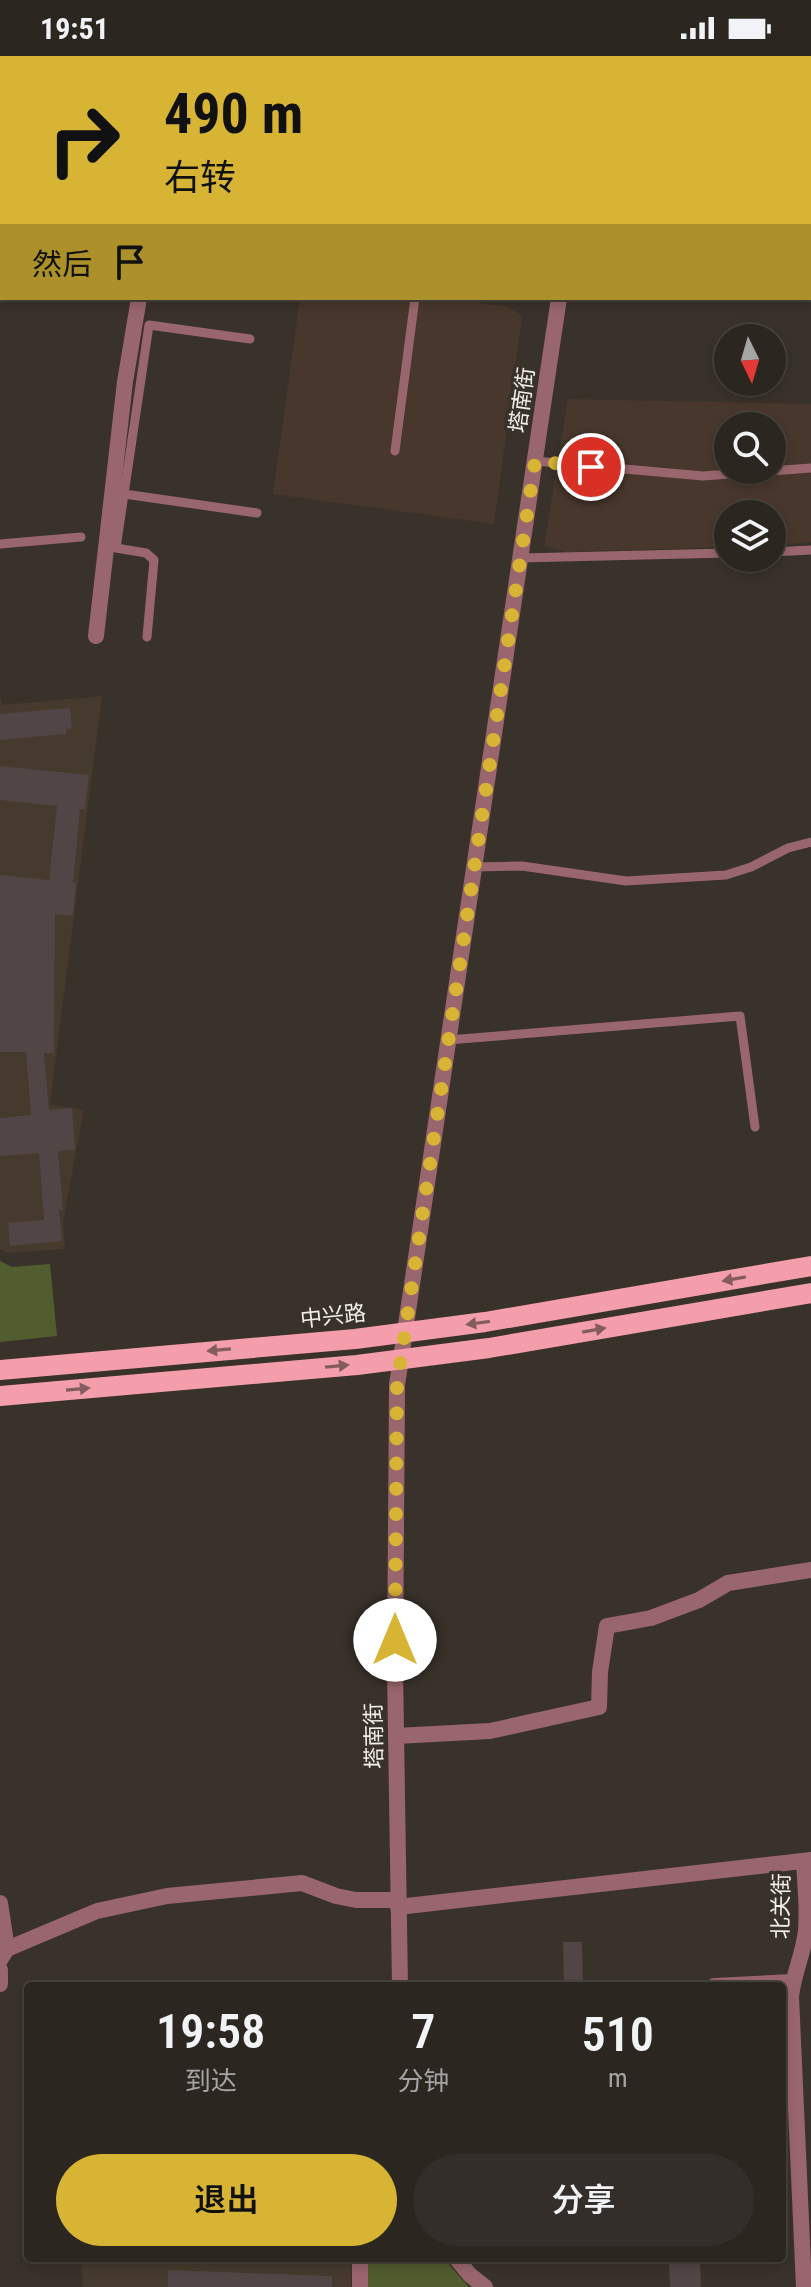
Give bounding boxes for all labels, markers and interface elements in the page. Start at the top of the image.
text: 19:51 [40,11,109,46]
text: 490 m [164,81,303,147]
icon: right [32,88,136,192]
text: 右转 [164,157,236,199]
icon: arrive [108,240,152,284]
text: 然后 [32,247,92,282]
north arrow [714,324,786,396]
map controls [714,324,786,572]
street label: 塔南街 [505,366,539,434]
button: search [714,412,786,484]
pin [557,433,625,501]
icon: arrive [569,445,613,489]
button: layers [714,500,786,572]
one-way arrow [721,1274,746,1286]
street label: 中兴路 [299,1300,367,1332]
one-way arrow [465,1317,490,1330]
one-way arrow [582,1324,607,1336]
one-way arrow [206,1344,231,1357]
one-way arrow [325,1360,350,1373]
one-way arrow [66,1382,91,1395]
position arrow [353,1598,437,1682]
street label: 塔南街 [361,1703,387,1769]
street label: 北关街 [768,1873,794,1939]
text: 19:58 [156,2003,265,2060]
text: 7 [411,2003,435,2060]
text: 510 [582,2006,654,2063]
text: m [608,2063,628,2093]
text: 到达 [185,2066,237,2096]
text: 分钟 [397,2066,449,2096]
button: 退出 [56,2154,397,2246]
button: 分享 [413,2154,754,2246]

